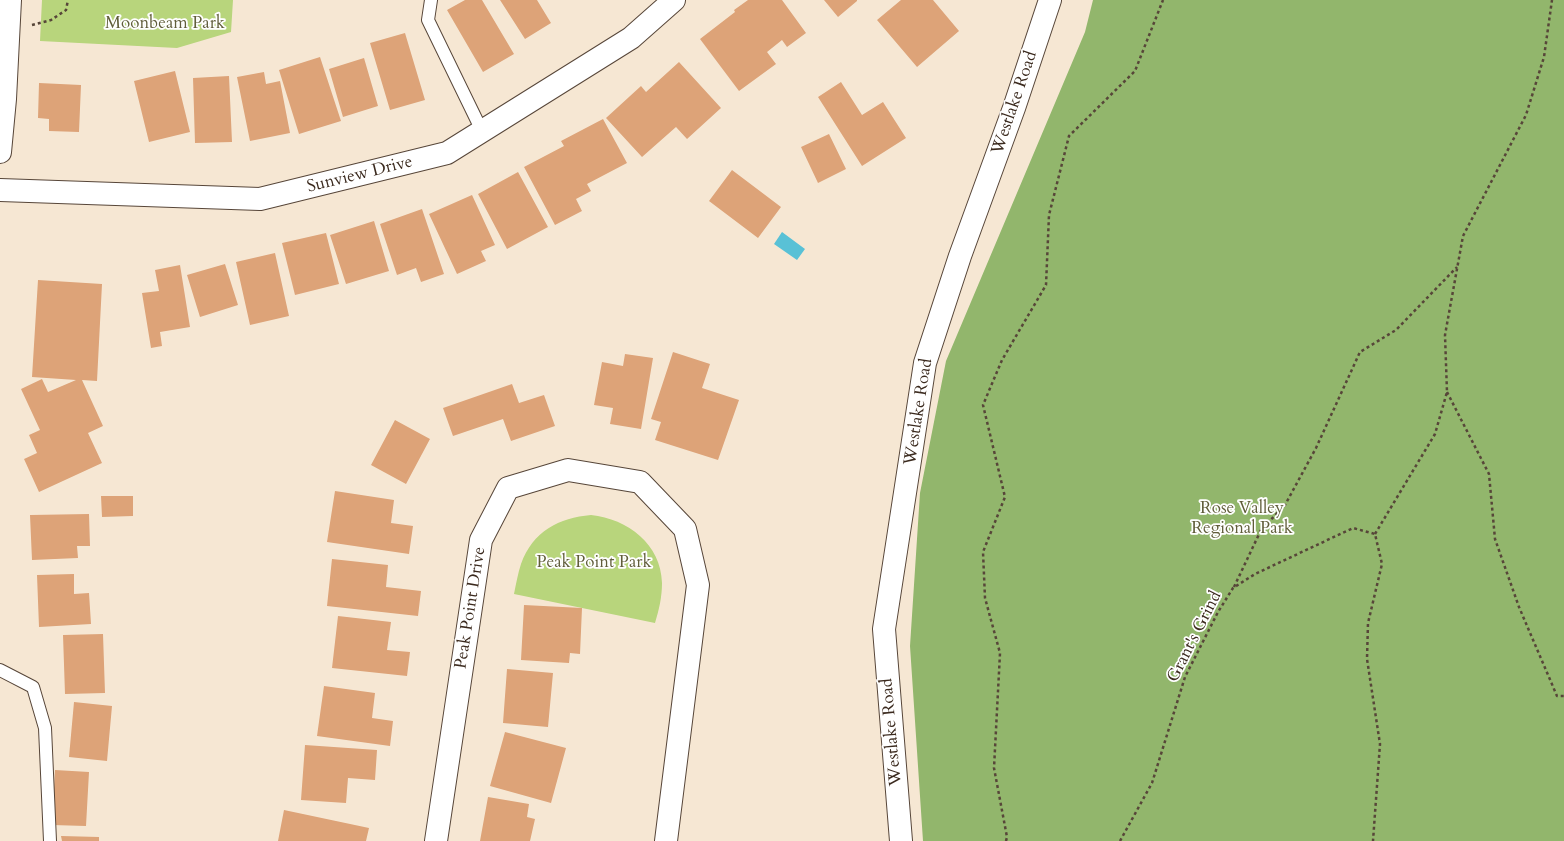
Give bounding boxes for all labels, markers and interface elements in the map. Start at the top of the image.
park label: Moonbeam Park [105,14,225,34]
street label: Westlake Road [988,49,1042,157]
street label: Sunview Drive [305,152,415,198]
street label: Westlake Road [900,357,938,467]
park label: Rose Valley Regional Park [1191,499,1293,539]
street label: Peak Point Drive [451,545,491,671]
park label: Peak Point Park [536,553,652,573]
street label: Grant's Grind [1163,588,1227,686]
street label: Westlake Road [877,677,907,787]

